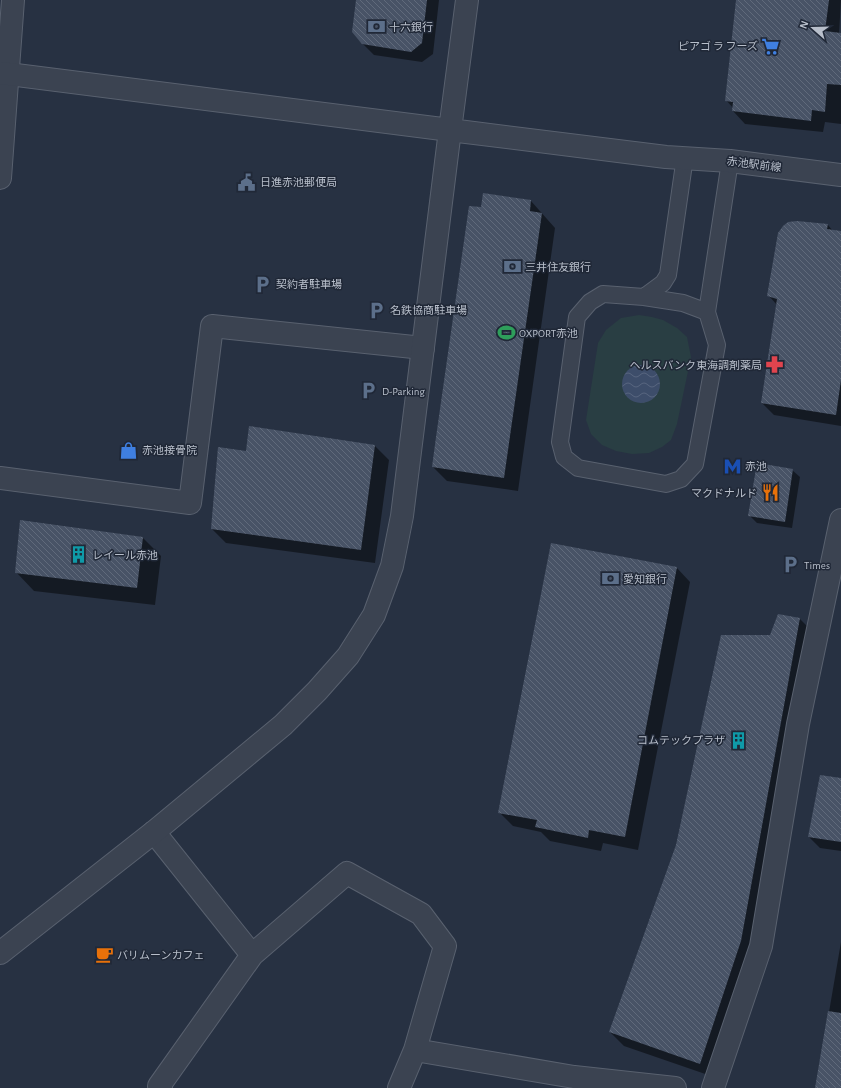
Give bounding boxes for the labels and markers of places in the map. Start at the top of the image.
bank icon: 十六銀行 [366,17,386,37]
place label: 十六銀行 [389,21,433,33]
supermarket icon: ピアゴ ラ フーズ [761,36,781,56]
place label: ピアゴ ラ フーズ [678,40,758,52]
public building icon: 日進赤池郵便局 [237,172,257,192]
place label: 日進赤池郵便局 [260,176,337,188]
bank icon: 三井住友銀行 [502,257,522,277]
place label: 三井住友銀行 [525,261,591,273]
parking icon: 契約者駐車場 [253,274,273,294]
place label: 契約者駐車場 [276,278,342,290]
parking icon: 名鉄協商駐車場 [367,300,387,320]
place label: 名鉄協商駐車場 [390,304,467,316]
sports icon: OXPORT赤池 [496,323,516,343]
place label: OXPORT赤池 [519,328,578,339]
pharmacy icon: ヘルスバンク東海調剤薬局 [765,355,785,375]
place label: ヘルスバンク東海調剤薬局 [629,359,762,371]
parking icon: D-Parking [359,381,379,401]
place label: D-Parking [382,386,425,397]
shop icon: 赤池接骨院 [119,440,139,460]
place label: 赤池接骨院 [142,444,197,456]
metro station icon: 赤池 [722,456,742,476]
place label: 赤池 [745,461,767,472]
restaurant icon: マクドナルド [760,483,780,503]
place label: マクドナルド [691,488,757,499]
building icon: レイール赤池 [69,545,89,565]
place label: レイール赤池 [92,550,158,561]
parking icon: Times [781,555,801,575]
place label: Times [804,560,830,571]
bank icon: 愛知銀行 [600,569,620,589]
place label: 愛知銀行 [623,573,667,585]
building icon: コムテックプラザ [728,730,748,750]
place label: コムテックプラザ [637,735,725,746]
cafe icon: バリムーンカフェ [94,945,114,965]
place label: バリムーンカフェ [117,949,204,961]

